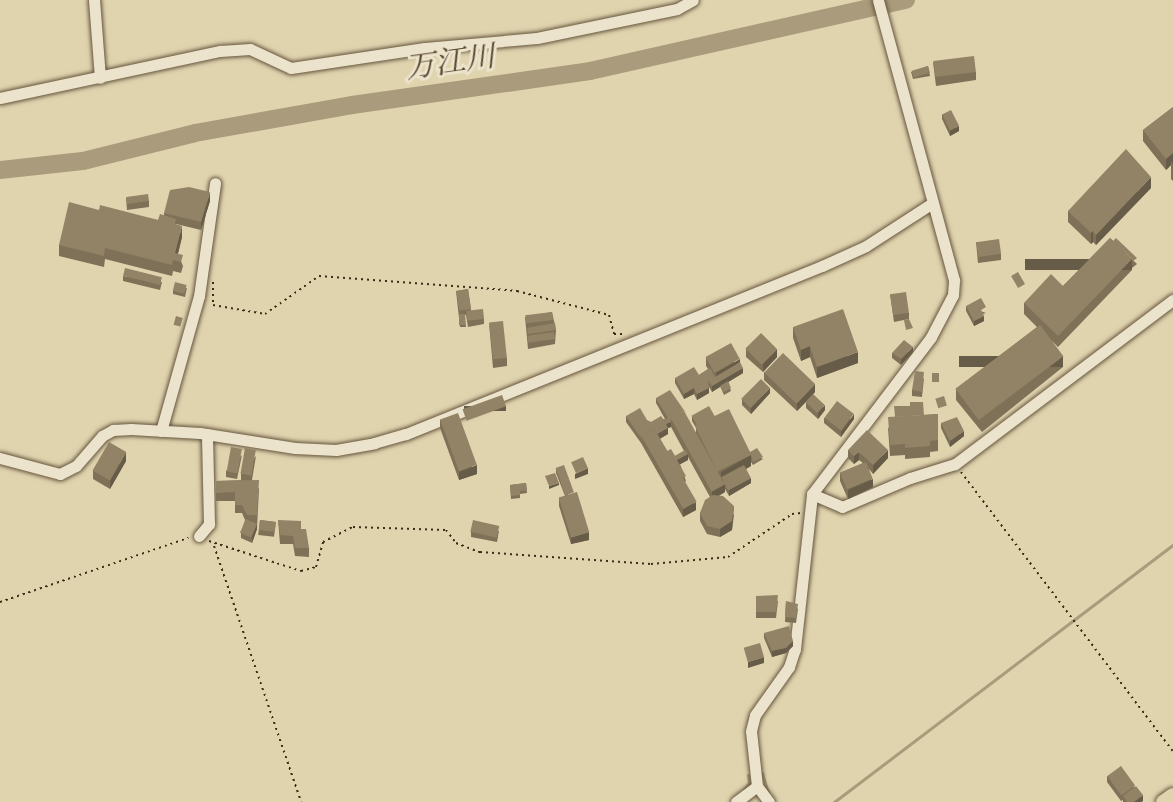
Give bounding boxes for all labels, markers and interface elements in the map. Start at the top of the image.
water label: 万江川 [403,38,497,86]

